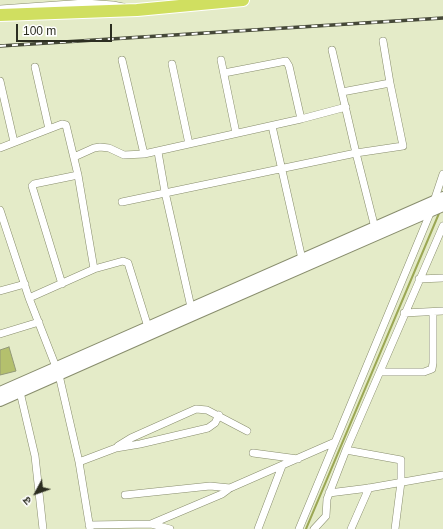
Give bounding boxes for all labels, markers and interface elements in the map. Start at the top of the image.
scale bar [18,16,114,42]
text: 100 m [23,24,56,38]
north arrow [16,473,56,513]
text: उ [20,495,34,507]

